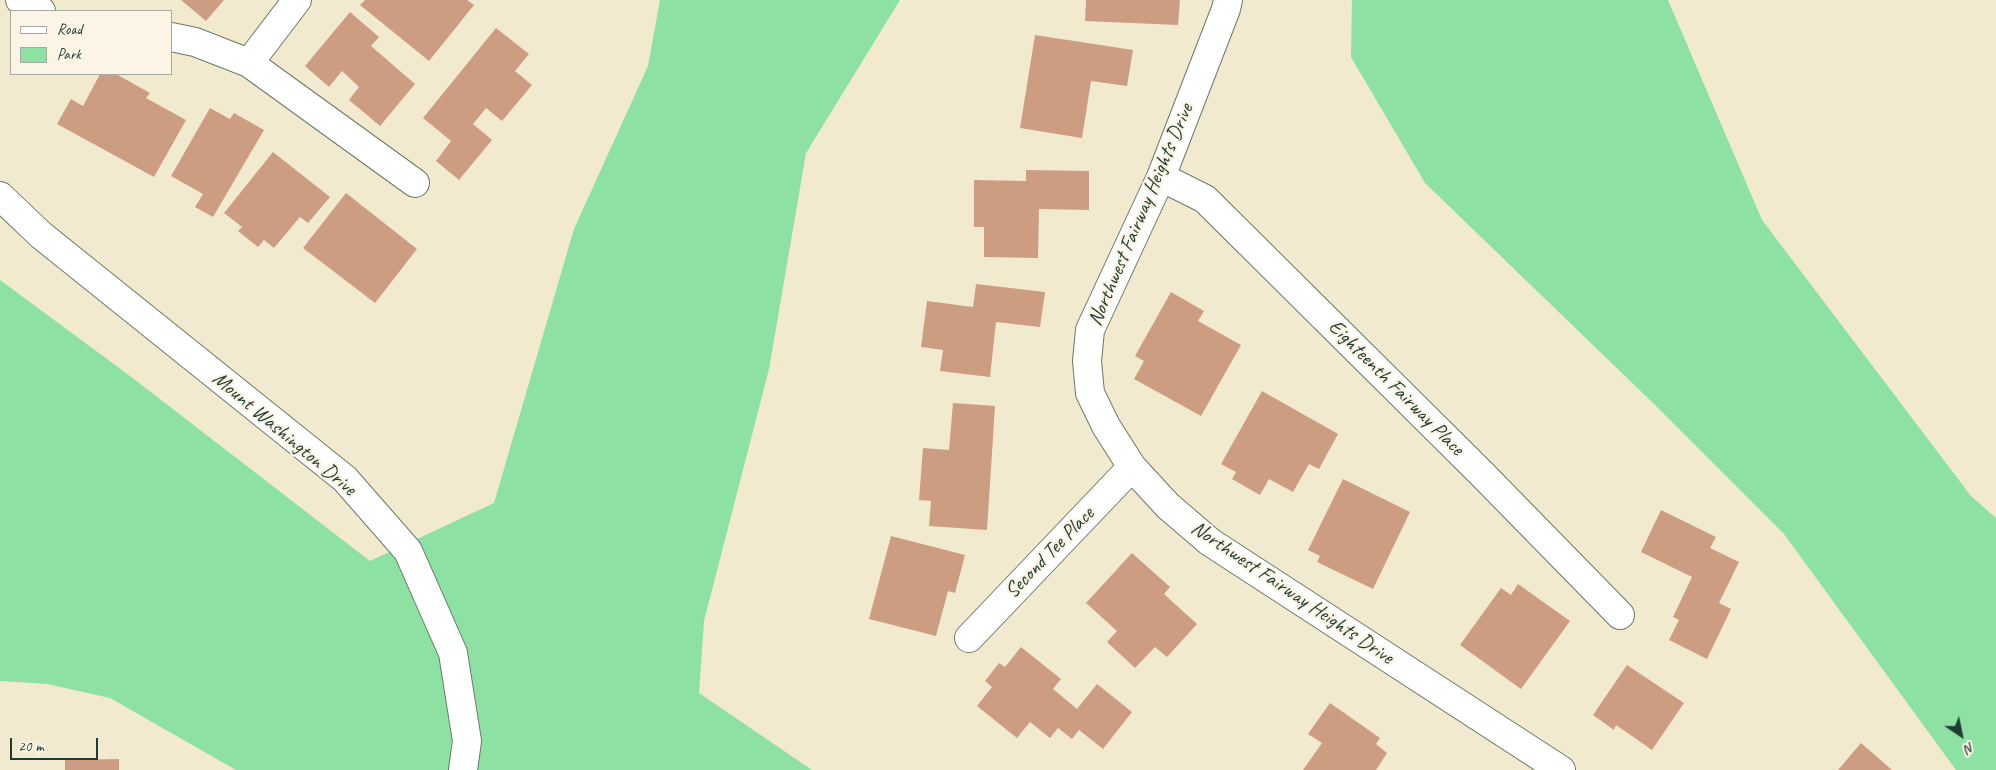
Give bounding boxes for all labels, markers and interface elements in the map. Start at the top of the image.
legend [10,10,172,75]
text: Road [57,20,82,39]
text: Park [57,45,81,64]
street label: Northwest Fairway Heights Drive [1083,100,1199,330]
street label: Eighteenth Fairway Place [1323,315,1469,461]
street label: Mount Washington Drive [207,366,361,502]
street label: Second Tee Place [1000,502,1100,604]
street label: Northwest Fairway Heights Drive [1186,516,1398,670]
north arrow [1936,710,1986,760]
scale bar [12,728,100,760]
text: 20 m [18,737,44,756]
text: N [1961,738,1978,757]

